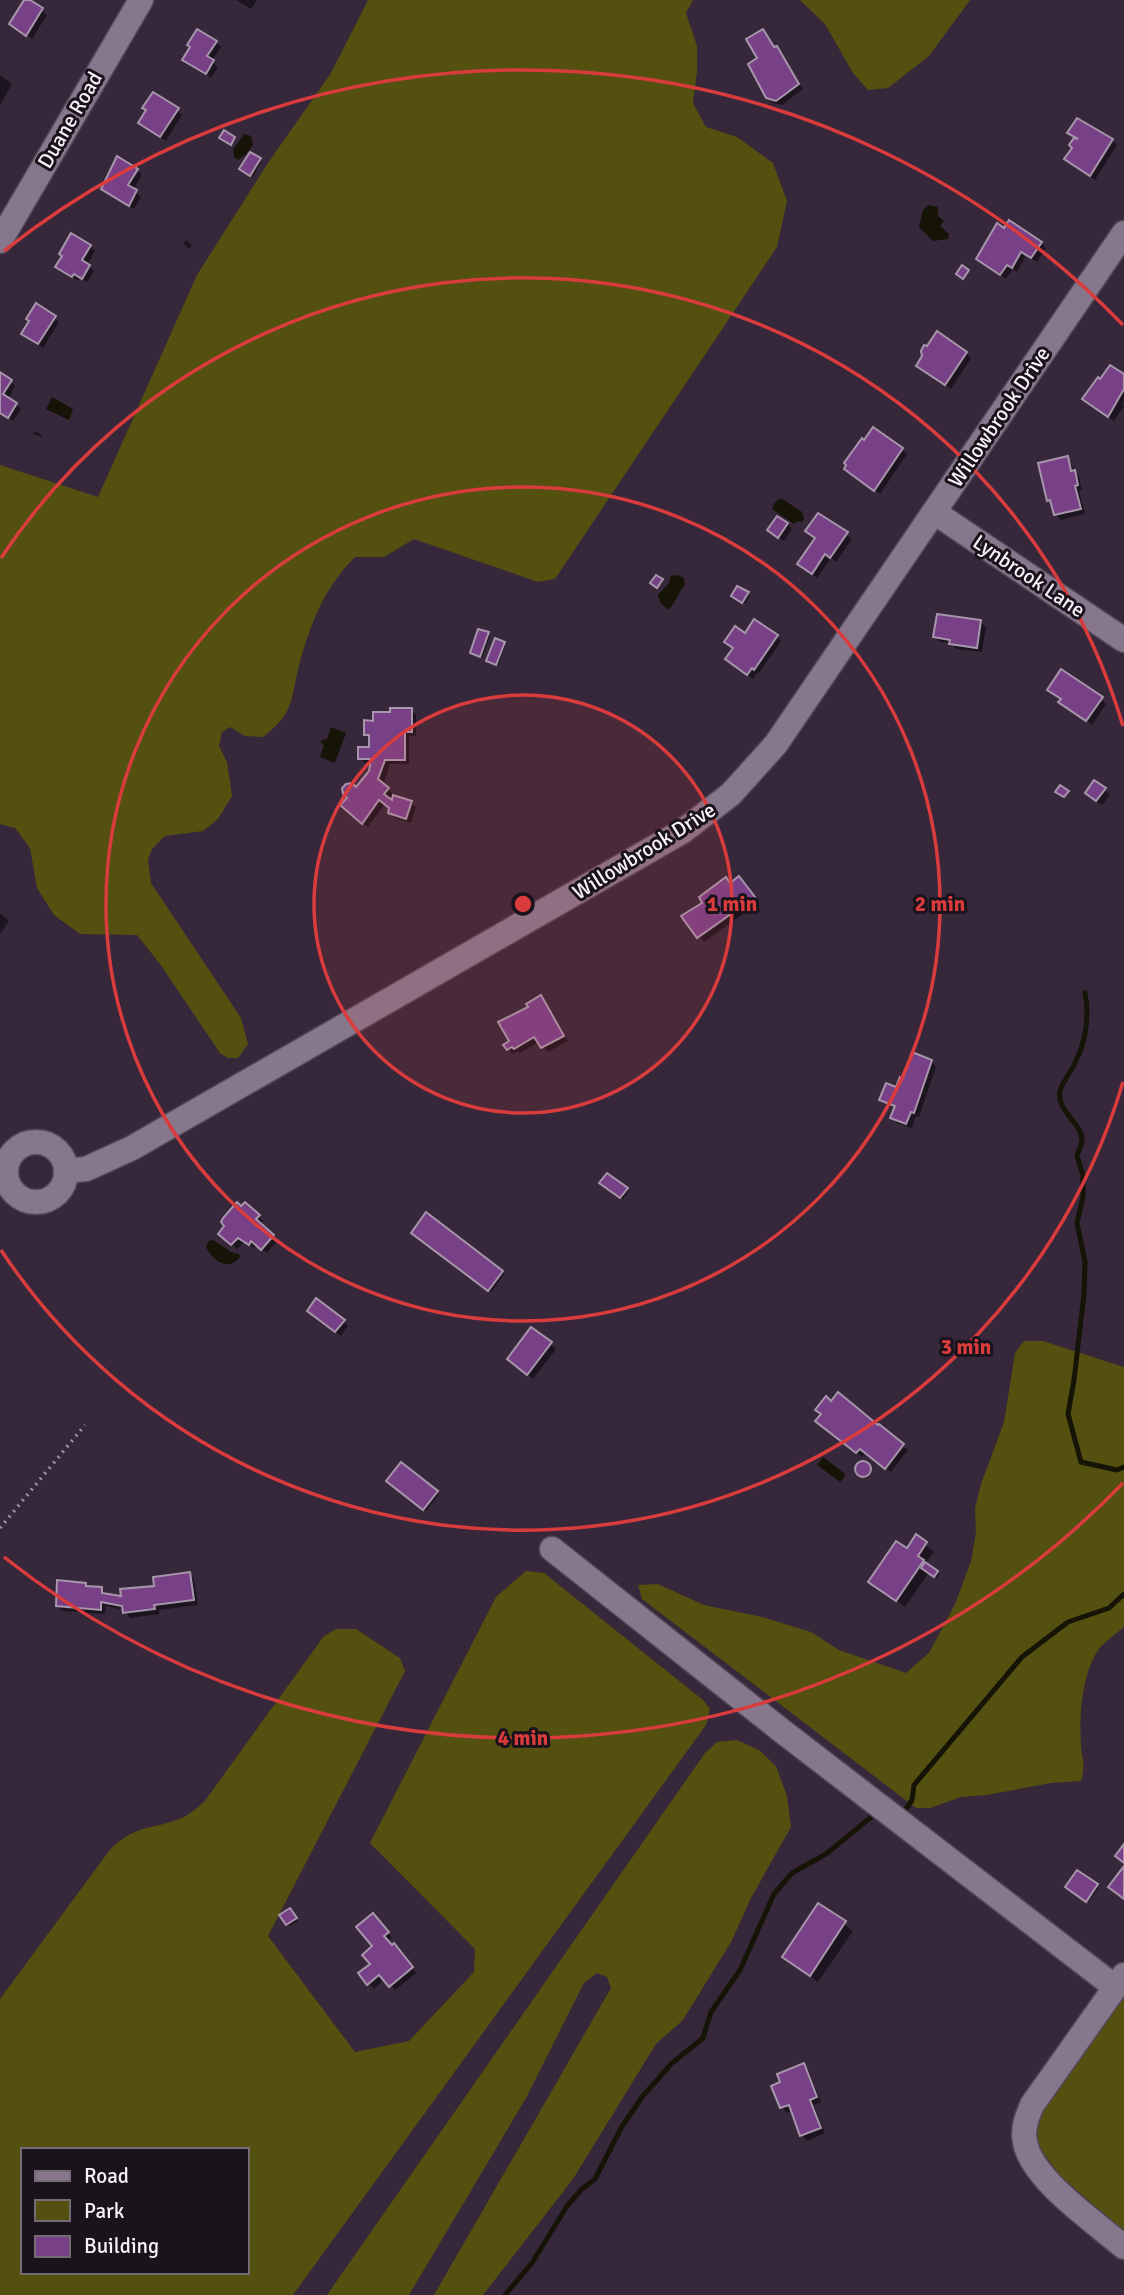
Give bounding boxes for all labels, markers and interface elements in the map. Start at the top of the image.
street label: Duane Road [32,67,108,173]
street label: Willowbrook Drive [942,342,1056,492]
street label: Lynbrook Lane [968,529,1090,623]
street label: Willowbrook Drive [568,797,720,905]
text: 1 min [707,891,757,917]
text: 2 min [915,891,965,917]
centre of rings [511,892,535,916]
text: 3 min [941,1334,991,1360]
text: 4 min [498,1725,548,1751]
legend [21,2148,248,2274]
text: Road [84,2163,129,2189]
text: Park [84,2198,125,2224]
text: Building [84,2233,159,2259]

